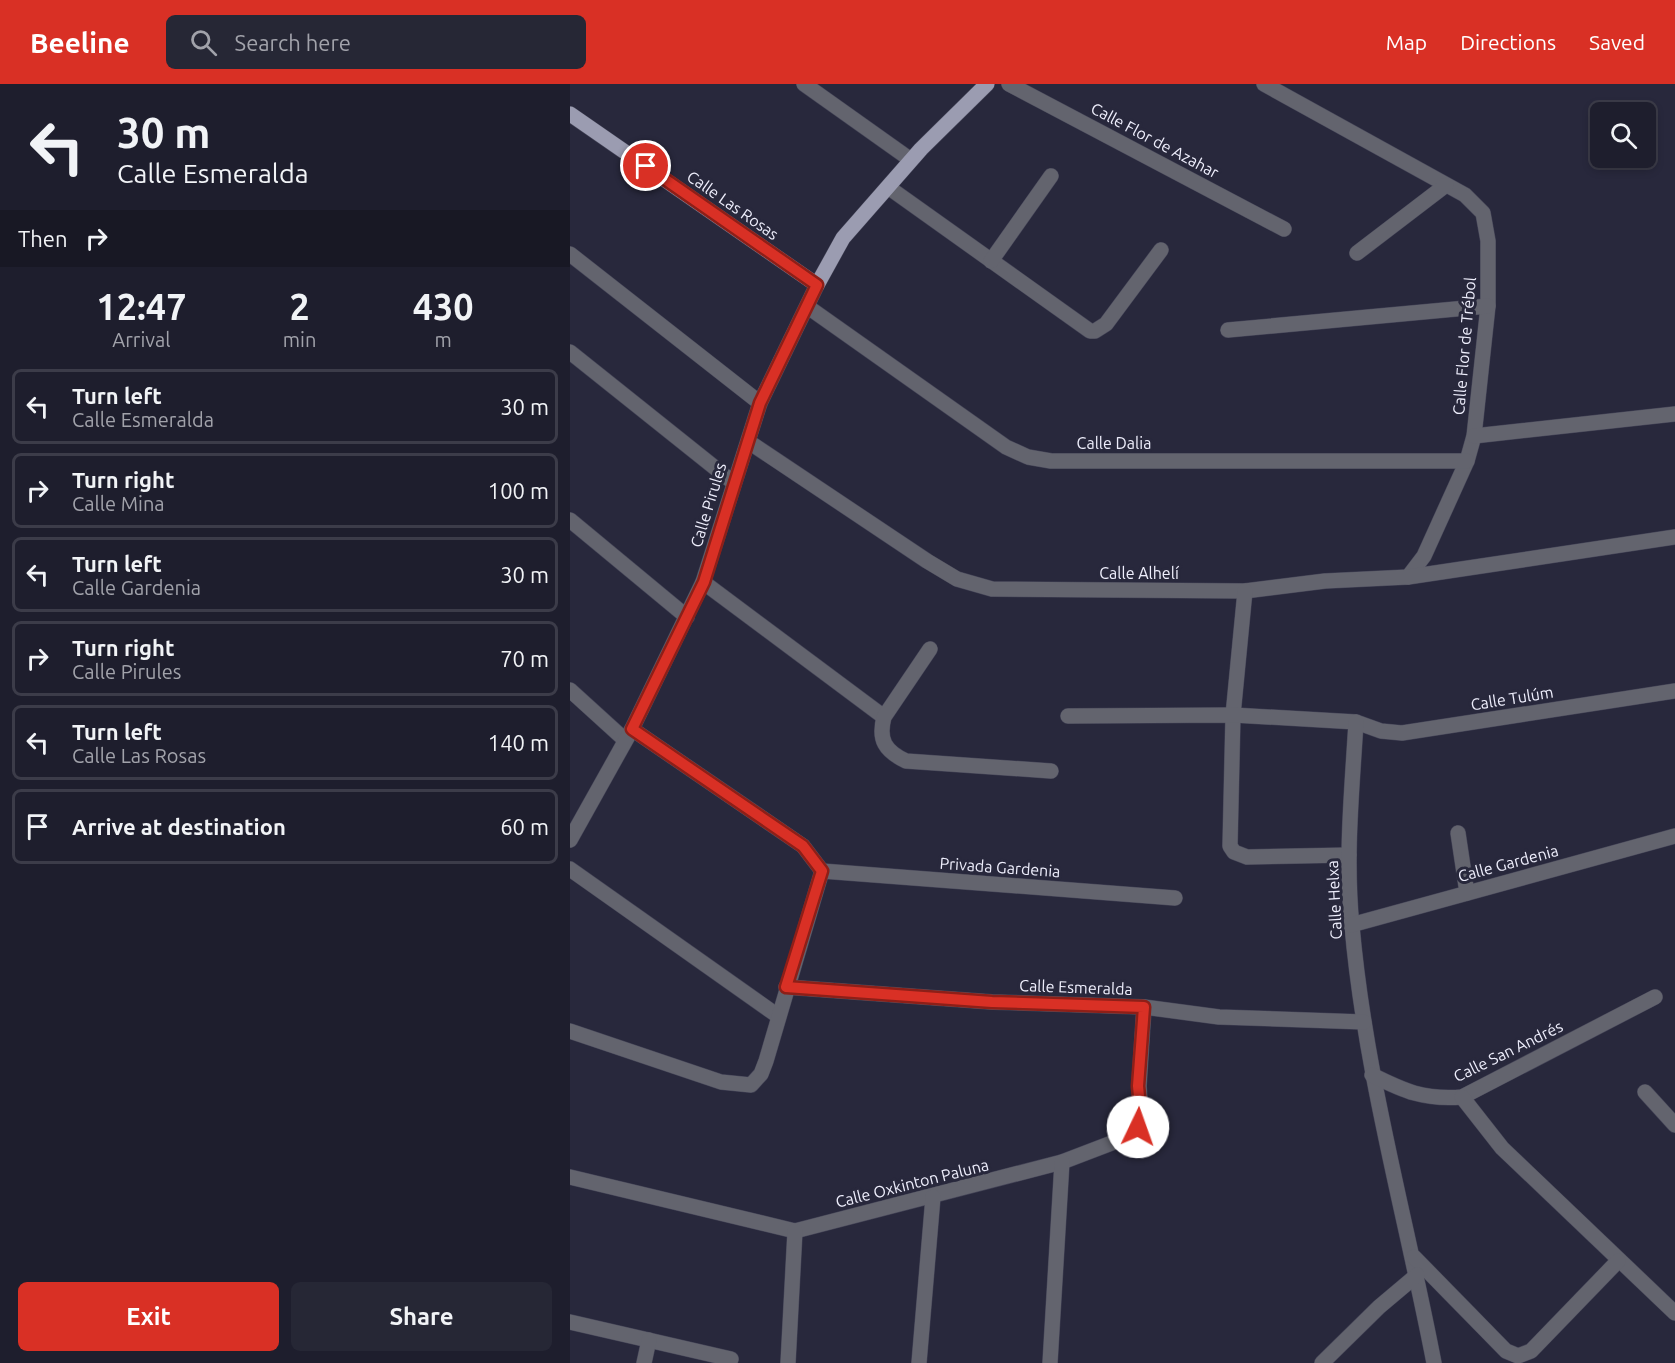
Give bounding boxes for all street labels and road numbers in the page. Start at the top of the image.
street label: Calle Flor de Azahar [1088,99,1222,181]
street label: Calle Las Rosas [684,167,782,243]
street label: Calle Flor de Trébol [1449,276,1479,416]
street label: Calle Dalia [1077,434,1151,452]
street label: Calle Pirules [687,460,729,549]
street label: Calle Alhelí [1099,564,1180,582]
street label: Calle Tulúm [1469,683,1555,713]
street label: Calle Gardenia [1456,841,1560,885]
street label: Privada Gardenia [939,854,1061,880]
street label: Calle Helxa [1323,860,1345,940]
street label: Calle Esmeralda [1019,976,1133,998]
street label: Calle San Andrés [1451,1017,1566,1085]
street label: Calle Oxkinton Paluna [834,1155,990,1211]

